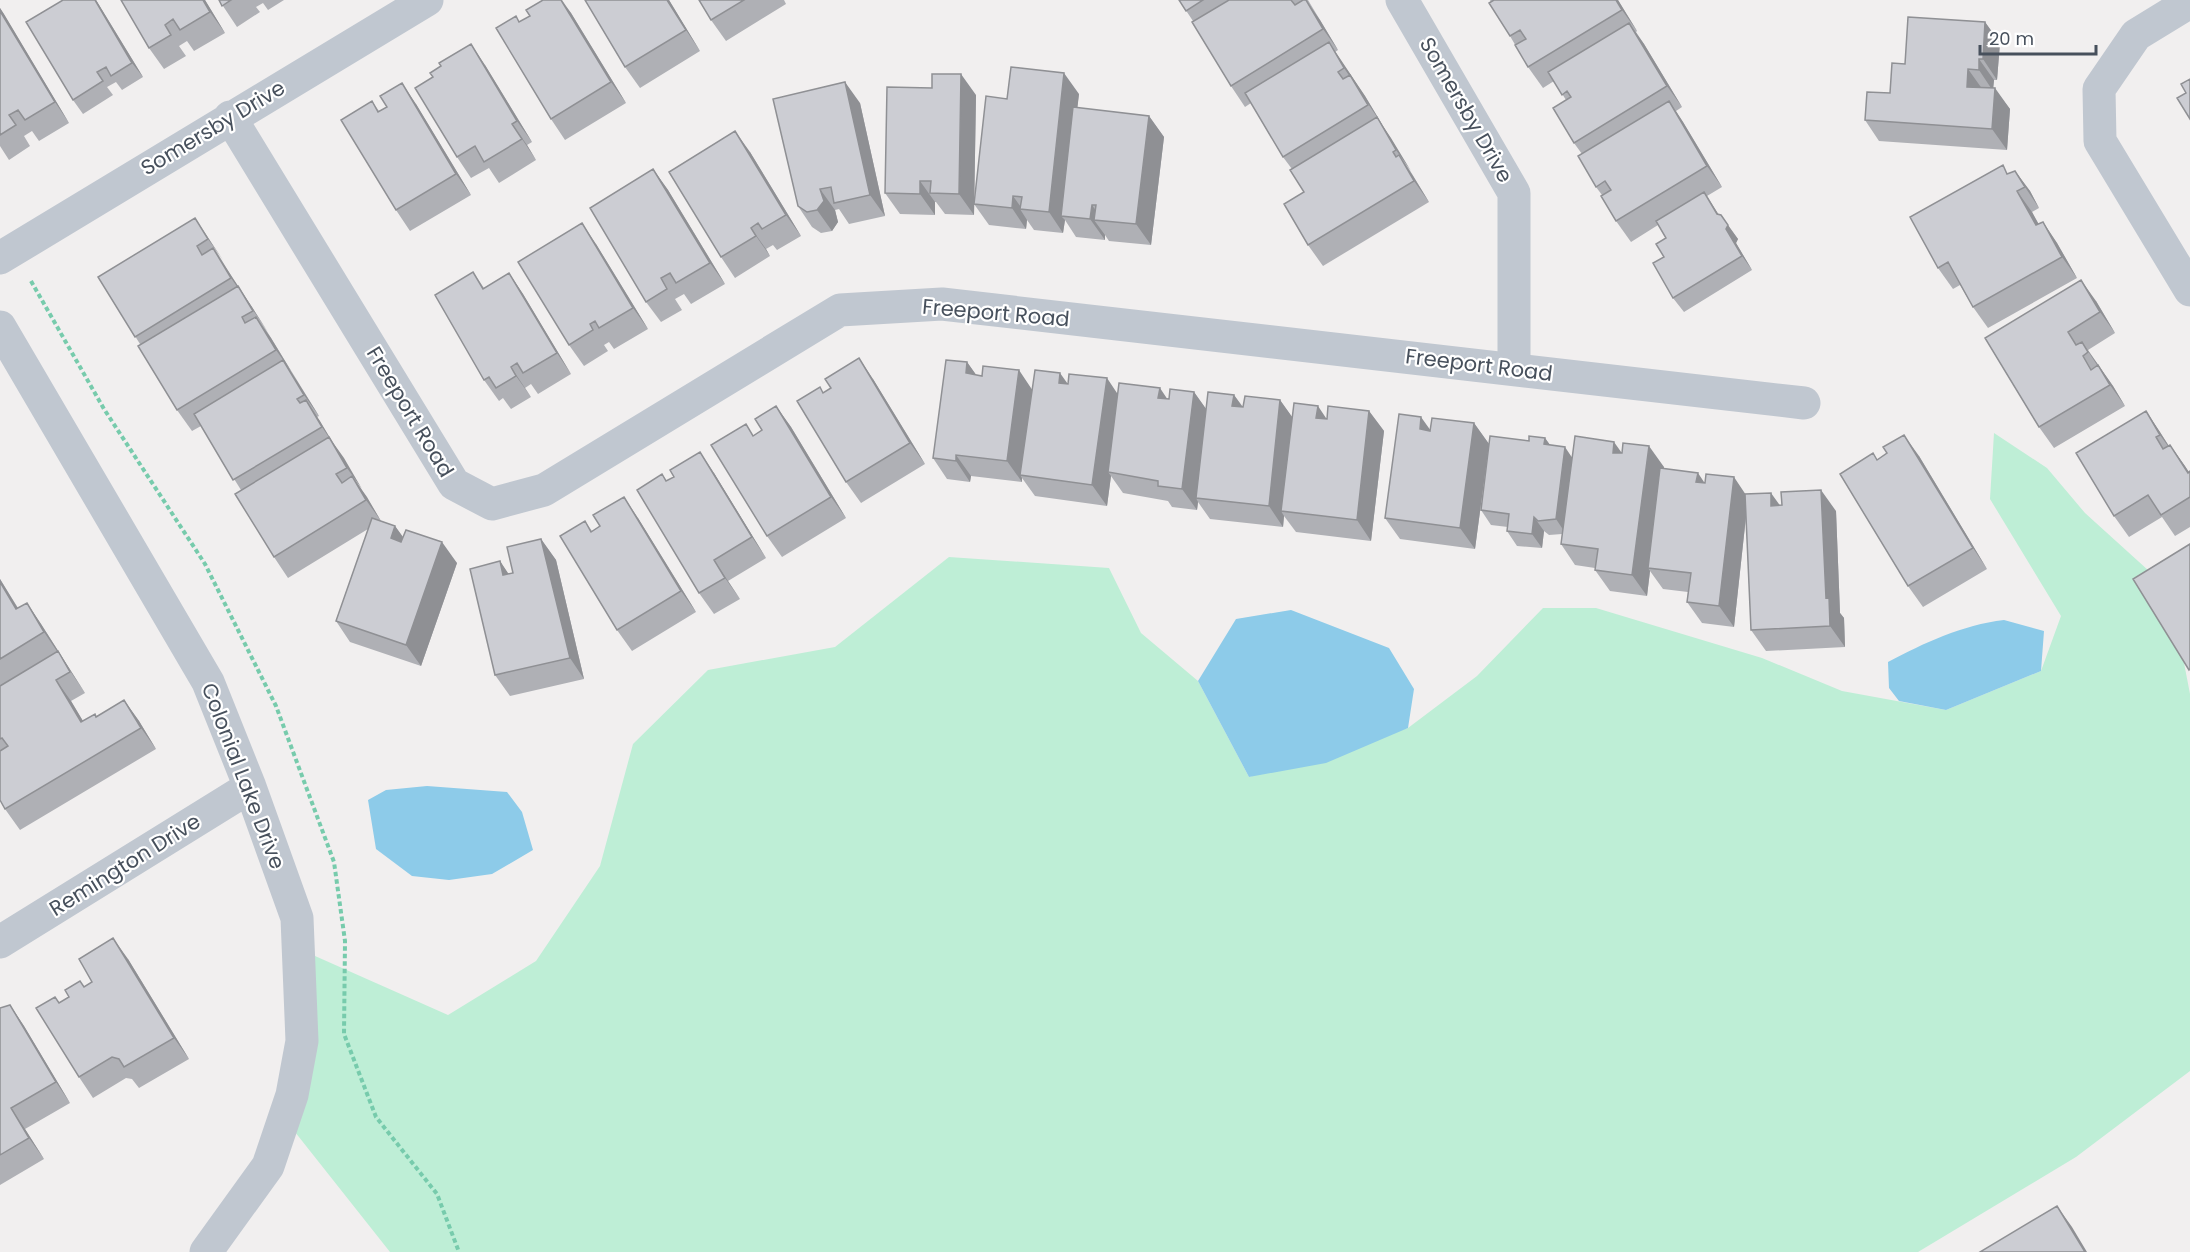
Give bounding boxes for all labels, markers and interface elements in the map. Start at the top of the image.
scale bar [1980,18,2096,56]
text: 20 m [1989,26,2034,51]
street label: Somersby Drive [1413,32,1520,188]
street label: Somersby Drive [135,73,290,182]
street label: Freeport Road [921,292,1071,333]
street label: Freeport Road [360,341,461,483]
street label: Freeport Road [1404,341,1554,388]
street label: Colonial Lake Drive [195,679,292,873]
street label: Remington Drive [44,806,206,923]

